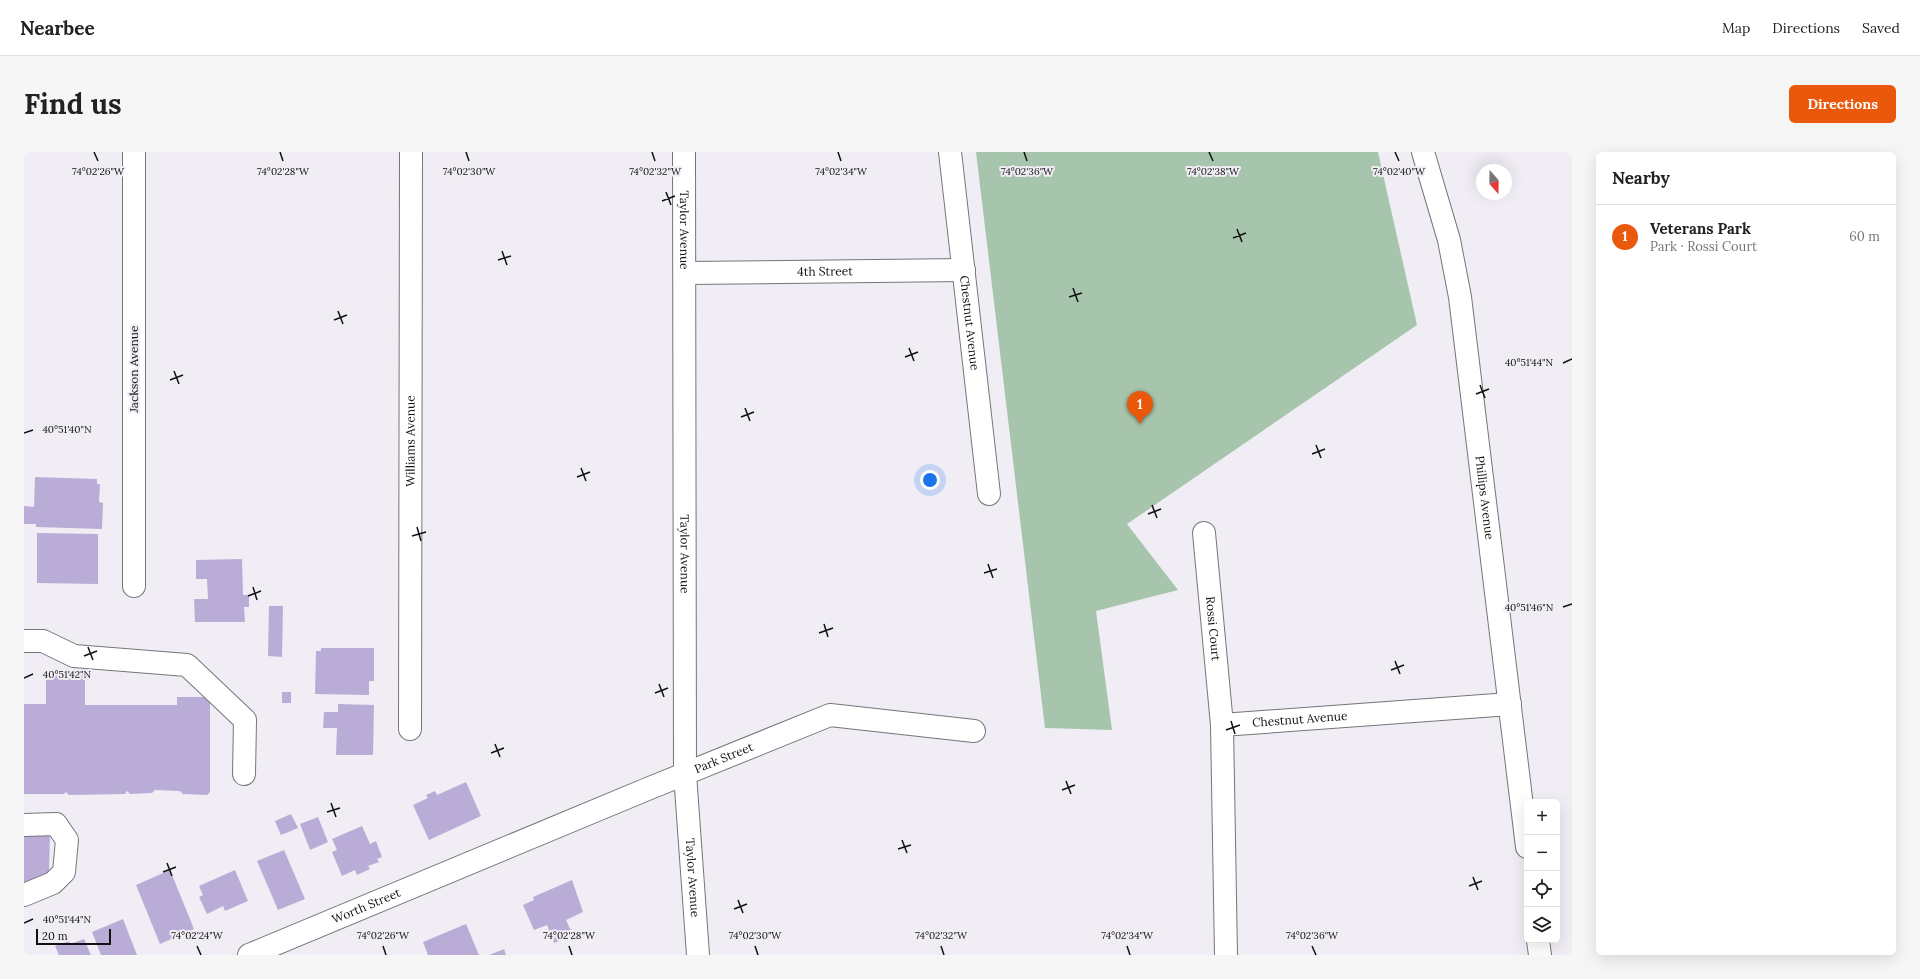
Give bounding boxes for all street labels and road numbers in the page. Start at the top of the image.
street label: Taylor Avenue [677,190,692,270]
street label: 4th Street [797,263,853,279]
street label: Chestnut Avenue [957,275,983,372]
street label: Jackson Avenue [126,325,141,414]
street label: Williams Avenue [402,395,418,487]
street label: Phillips Avenue [1472,455,1498,541]
street label: Taylor Avenue [678,514,693,594]
street label: Rossi Court [1203,596,1224,662]
street label: Chestnut Avenue [1252,708,1348,730]
street label: Park Street [692,739,756,776]
street label: Taylor Avenue [683,838,703,918]
street label: Worth Street [330,885,403,927]

